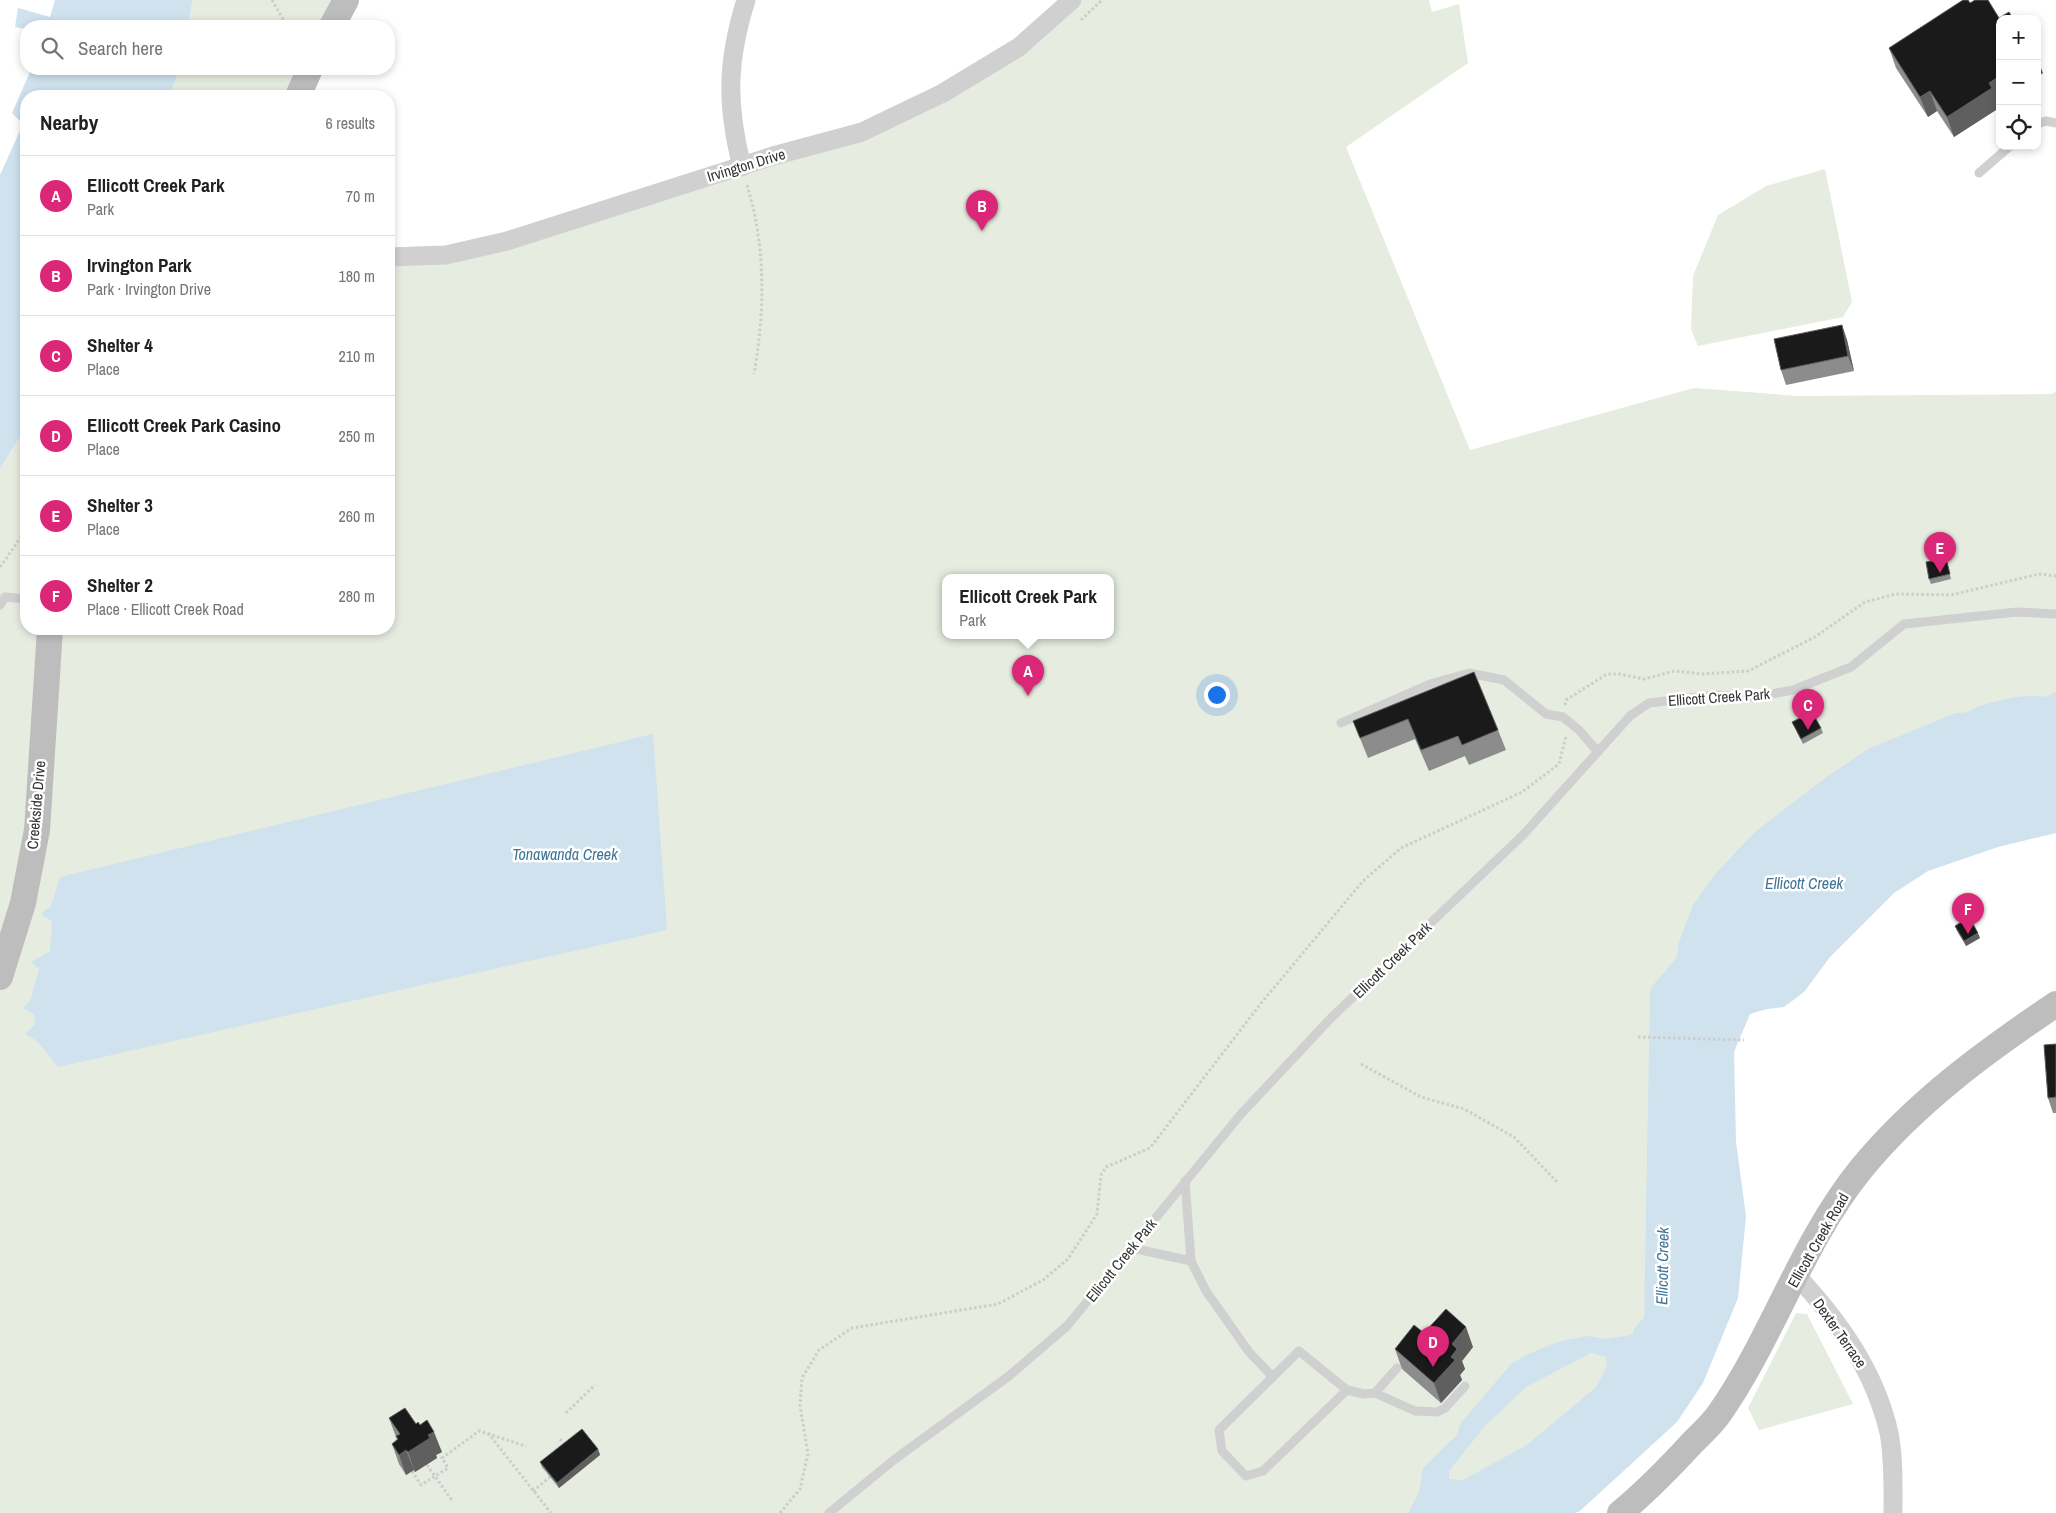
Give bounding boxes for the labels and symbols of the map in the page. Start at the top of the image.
street label: Irvington Drive [704,143,788,187]
pin: B [966,190,998,231]
pin: E [1924,532,1956,573]
pin: A [1012,655,1044,696]
your location [1204,682,1230,708]
street label: Ellicott Creek Park [1667,683,1771,711]
pin: C [1792,689,1824,730]
street label: Creekside Drive [22,760,50,850]
water label: Tonawanda Creek [512,843,618,865]
water label: Ellicott Creek [1765,872,1843,894]
pin: F [1952,893,1984,934]
street label: Ellicott Creek Park [1348,916,1437,1003]
street label: Ellicott Creek Road [1782,1189,1854,1291]
street label: Ellicott Creek Park [1081,1213,1162,1306]
water label: Ellicott Creek [1650,1226,1674,1305]
street label: Dexter Terrace [1808,1294,1872,1372]
pin: D [1417,1326,1449,1367]

